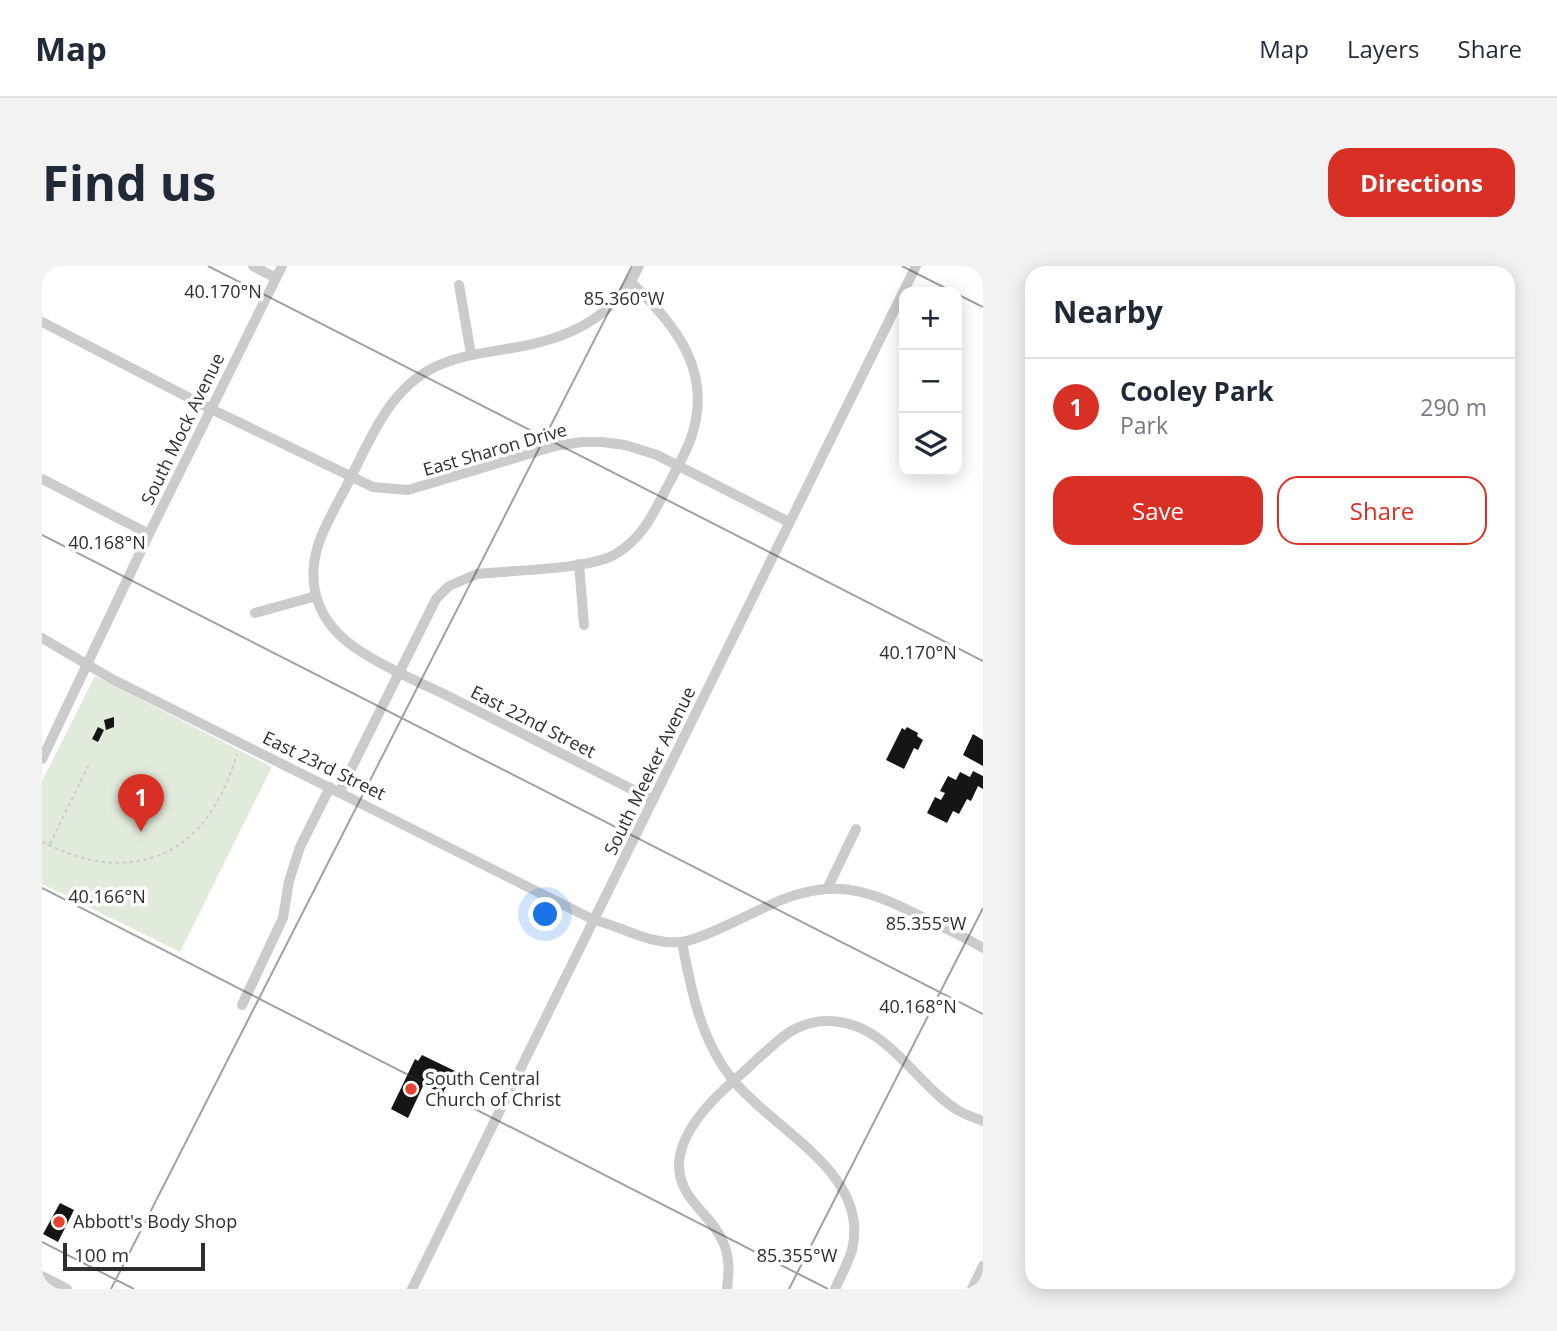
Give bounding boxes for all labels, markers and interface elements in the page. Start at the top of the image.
text: Map [35,26,107,71]
text: Map [1259,32,1309,65]
text: Layers [1347,32,1420,65]
text: Share [1458,32,1522,65]
button: Directions [1328,148,1515,217]
text: Find us [42,149,216,215]
text: 40.170°N [184,279,262,303]
text: 85.360°W [584,286,665,310]
map controls [899,287,962,476]
button: + [899,287,962,350]
text: Nearby [1053,291,1163,332]
street label: South Mock Avenue [135,349,229,509]
button: − [899,350,962,413]
text: Cooley Park [1120,373,1274,409]
text: 1 [1069,391,1083,423]
text: 290 m [1420,391,1487,423]
text: Park [1120,409,1168,441]
button: layers [899,413,962,476]
street label: East Sharon Drive [420,417,569,481]
button: Save [1053,476,1263,545]
button: Share [1277,476,1487,545]
text: 40.168°N [68,530,146,554]
text: 40.170°N [879,640,957,664]
street label: East 22nd Street [467,679,600,763]
street label: South Meeker Avenue [598,682,700,859]
street label: East 23rd Street [259,725,390,805]
pin: 1 [118,774,164,832]
text: 40.166°N [68,884,146,908]
your location [528,897,562,931]
text: 85.355°W [886,911,967,935]
text: 40.168°N [879,994,957,1018]
place label: South Central Church of Christ [425,1066,561,1111]
marker: South Central Church of Christ [403,1081,419,1097]
place label: Abbott's Body Shop [73,1209,237,1233]
marker: Abbott's Body Shop [51,1214,67,1230]
scale bar [63,1240,205,1272]
text: 100 m [74,1242,129,1268]
text: 85.355°W [757,1243,838,1267]

